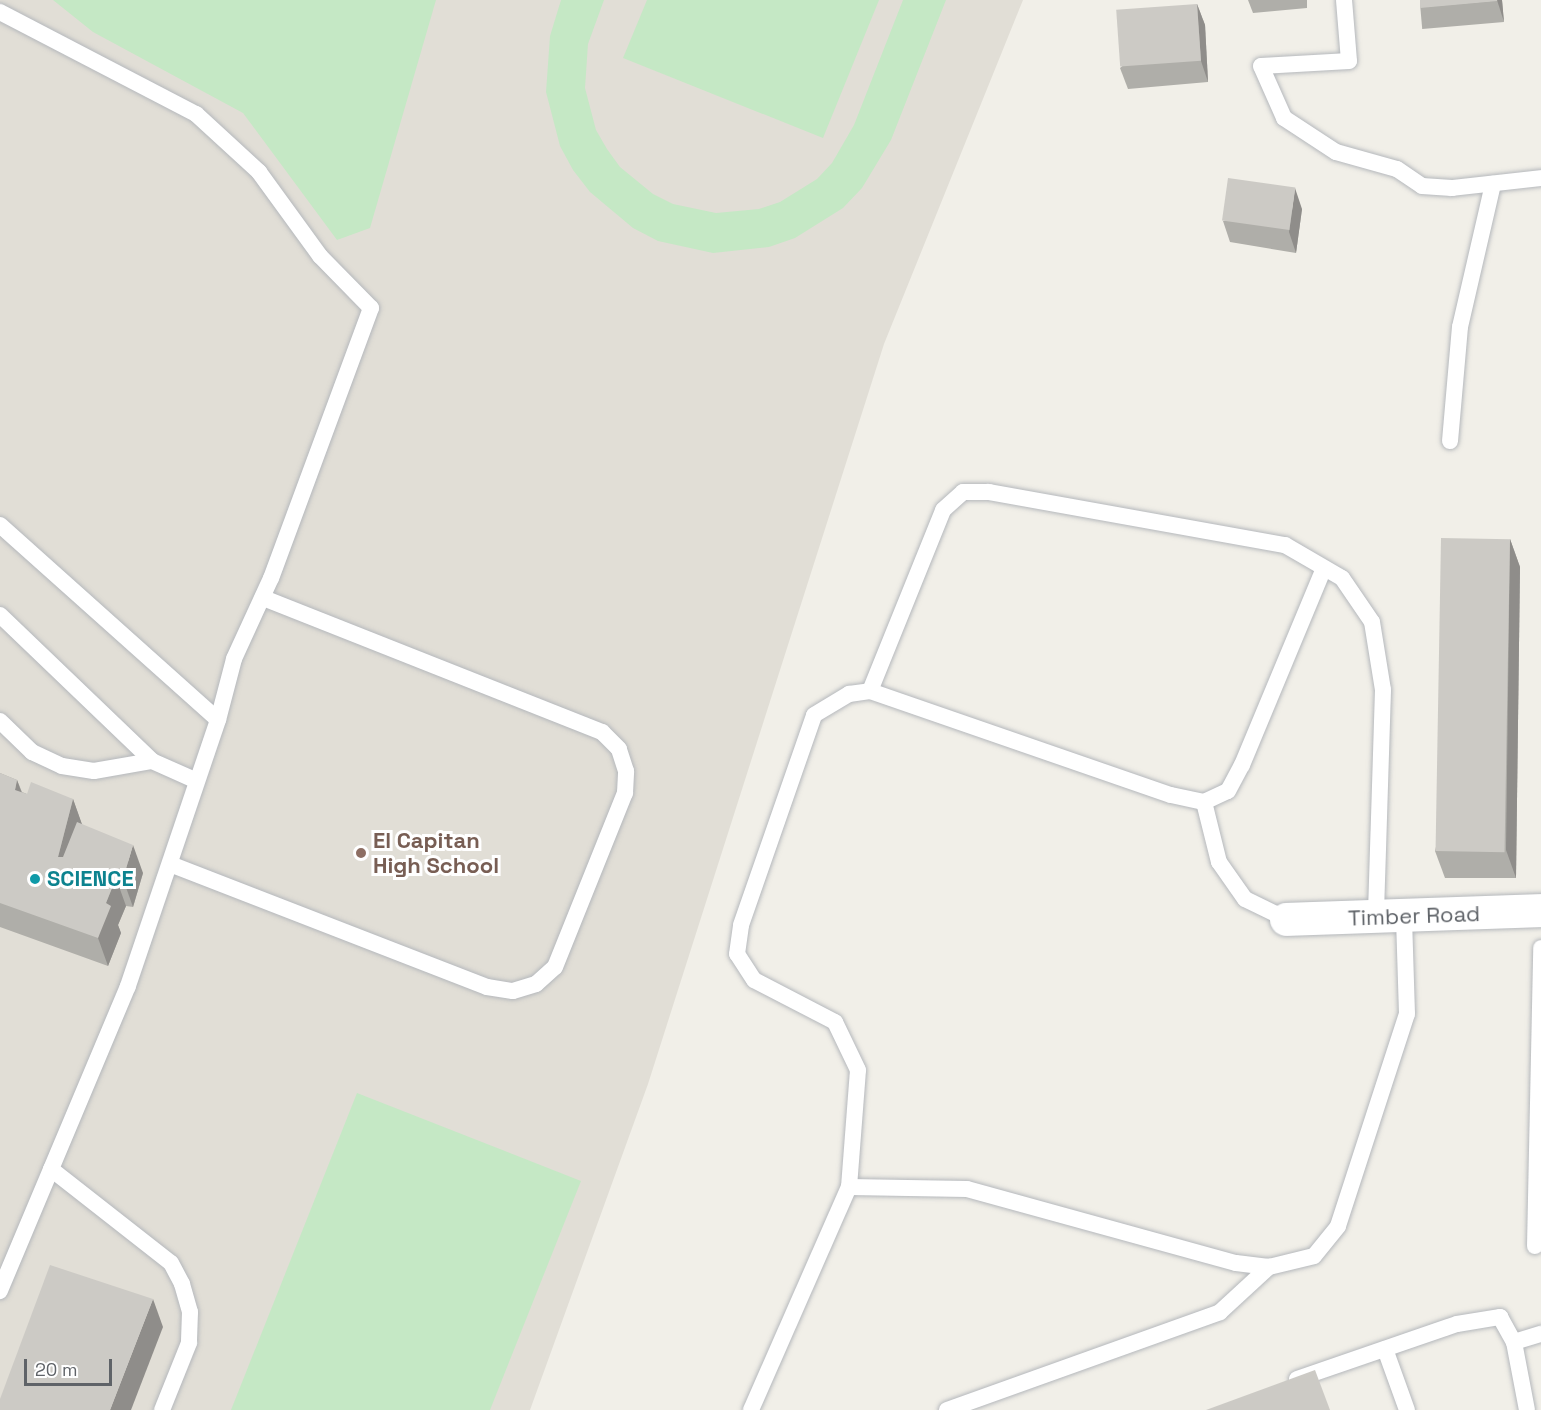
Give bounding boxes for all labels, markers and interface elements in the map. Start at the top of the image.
place label: El Capitan High School [373,827,499,878]
marker: El Capitan High School [354,846,368,860]
place label: SCIENCE [47,866,134,892]
marker: SCIENCE [28,872,42,886]
street label: Timber Road [1347,901,1481,931]
scale bar [27,1347,116,1385]
text: 20 m [35,1358,78,1381]

